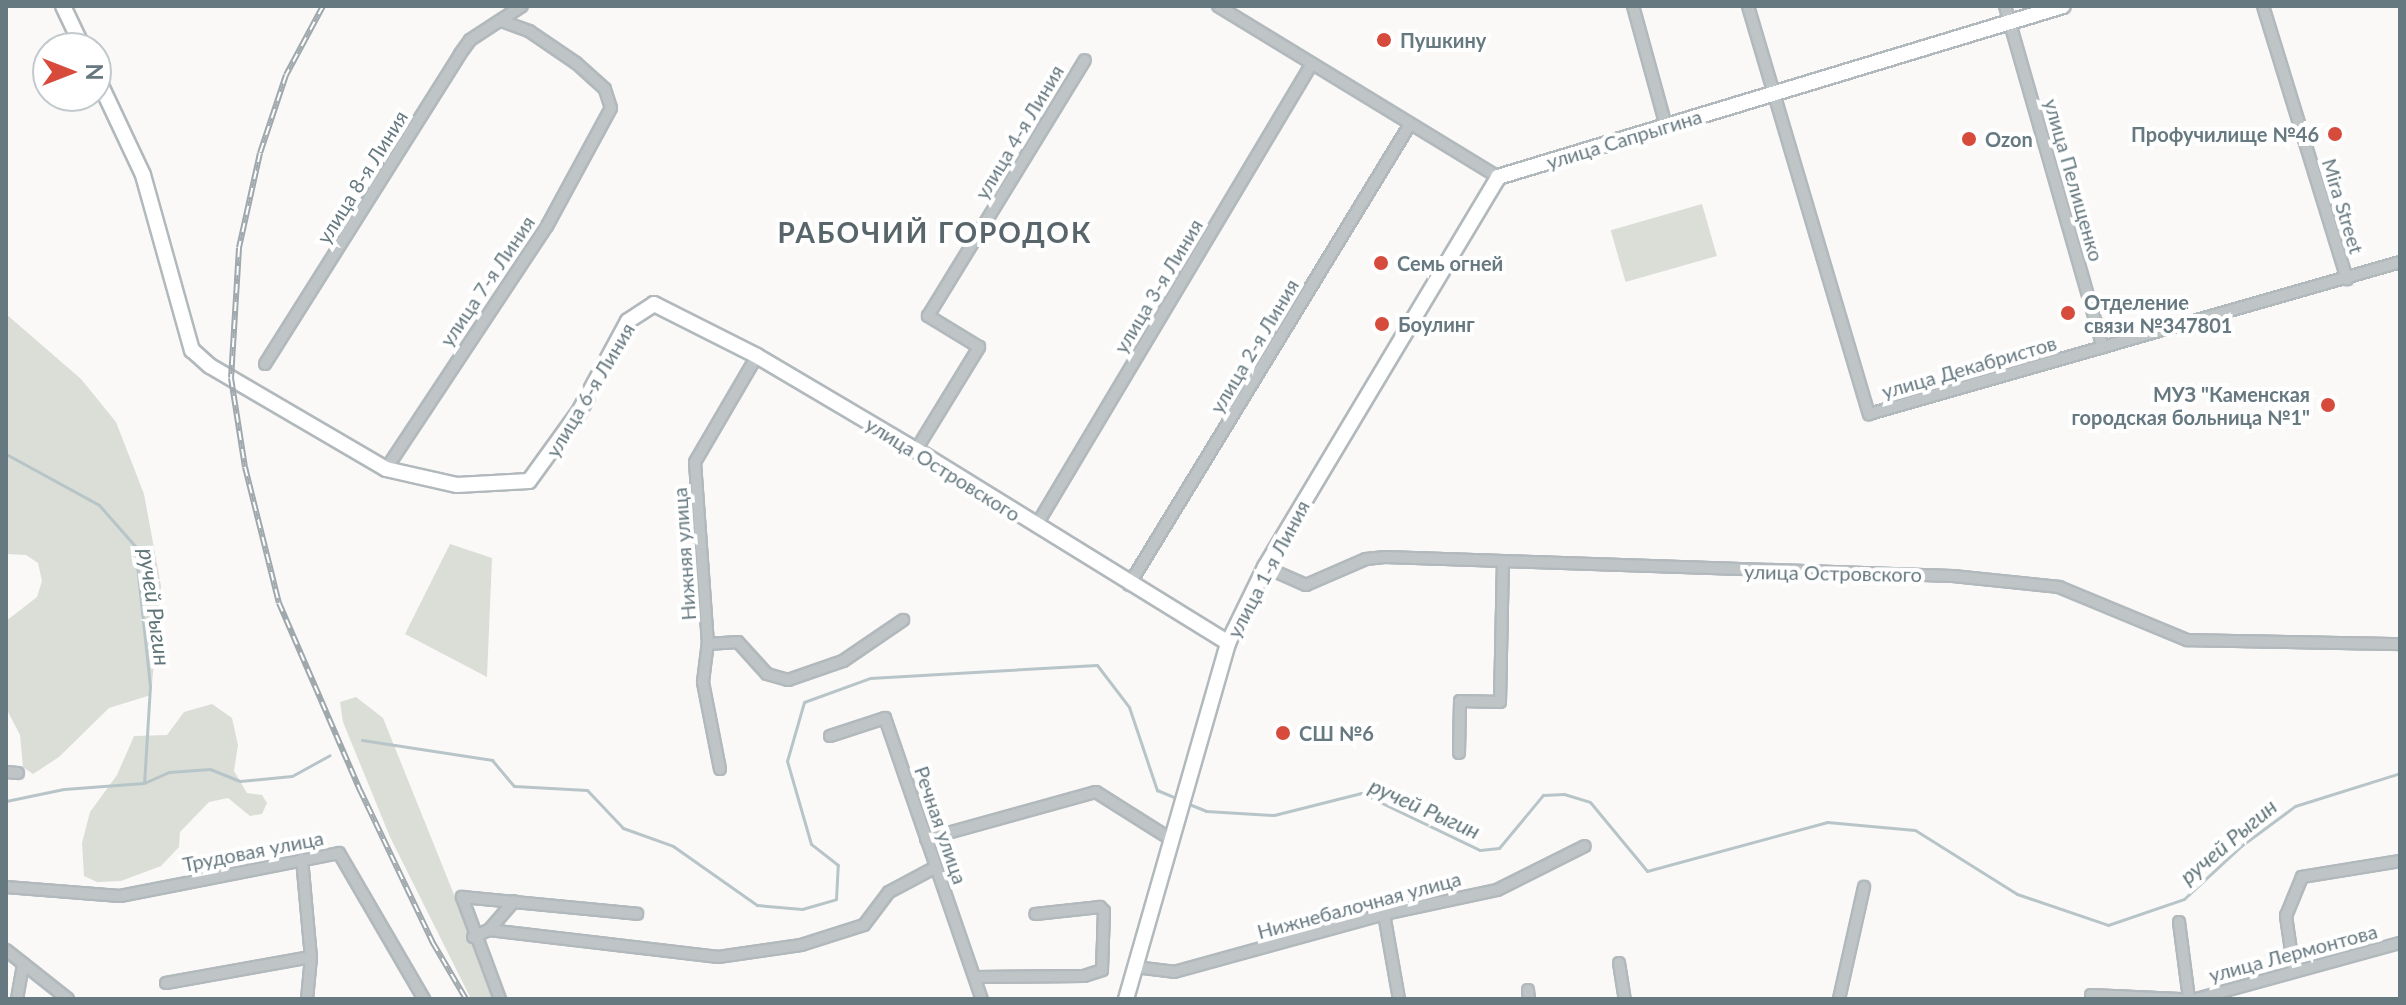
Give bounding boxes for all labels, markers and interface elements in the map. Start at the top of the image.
place label: Пушкину [1400,28,1486,52]
marker: Пушкину [1375,31,1393,49]
north arrow [32,32,112,112]
street label: улица 4-я Линия [970,61,1068,203]
text: N [81,64,108,80]
street label: улица Пелищенко [2039,96,2109,264]
street label: улица Сапрыгина [1544,104,1704,174]
street label: улица 8-я Линия [311,106,413,248]
place label: Профучилище №46 [2131,122,2319,146]
marker: Профучилище №46 [2326,125,2344,143]
place label: Ozon [1985,127,2033,151]
marker: Ozon [1960,130,1978,148]
street label: Mira Street [2317,156,2369,256]
street label: улица 7-я Линия [434,211,540,351]
district label: РАБОЧИЙ ГОРОДОК [778,215,1092,249]
street label: улица 3-я Линия [1109,215,1207,357]
place label: Семь огней [1397,251,1503,275]
marker: Семь огней [1372,254,1390,272]
street label: улица 2-я Линия [1205,275,1303,417]
place label: Отделение связи №347801 [2084,290,2232,337]
marker: Отделение связи №347801 [2059,304,2077,322]
place label: Боулинг [1398,312,1475,336]
marker: Боулинг [1373,315,1391,333]
street label: улица 6-я Линия [541,319,639,461]
street label: улица Декабристов [1879,331,2059,403]
place label: МУЗ "Каменская городская больница №1" [2072,382,2310,429]
marker: МУЗ "Каменская городская больница №1" [2317,394,2339,416]
street label: улица Островского [861,412,1025,526]
street label: Нижняя улица [667,487,701,621]
street label: улица 1-я Линия [1222,496,1314,642]
water label: ручей Рыгин [134,546,176,668]
street label: улица Островского [1744,559,1922,587]
place label: СШ №6 [1299,721,1374,745]
marker: СШ №6 [1274,724,1292,742]
street label: Речная улица [910,763,972,887]
water label: ручей Рыгин [1366,772,1484,844]
water label: ручей Рыгин [2174,793,2282,889]
street label: Трудовая улица [181,826,325,876]
street label: Нижнебалочная улица [1254,866,1464,944]
street label: улица Лермонтова [2206,919,2380,987]

